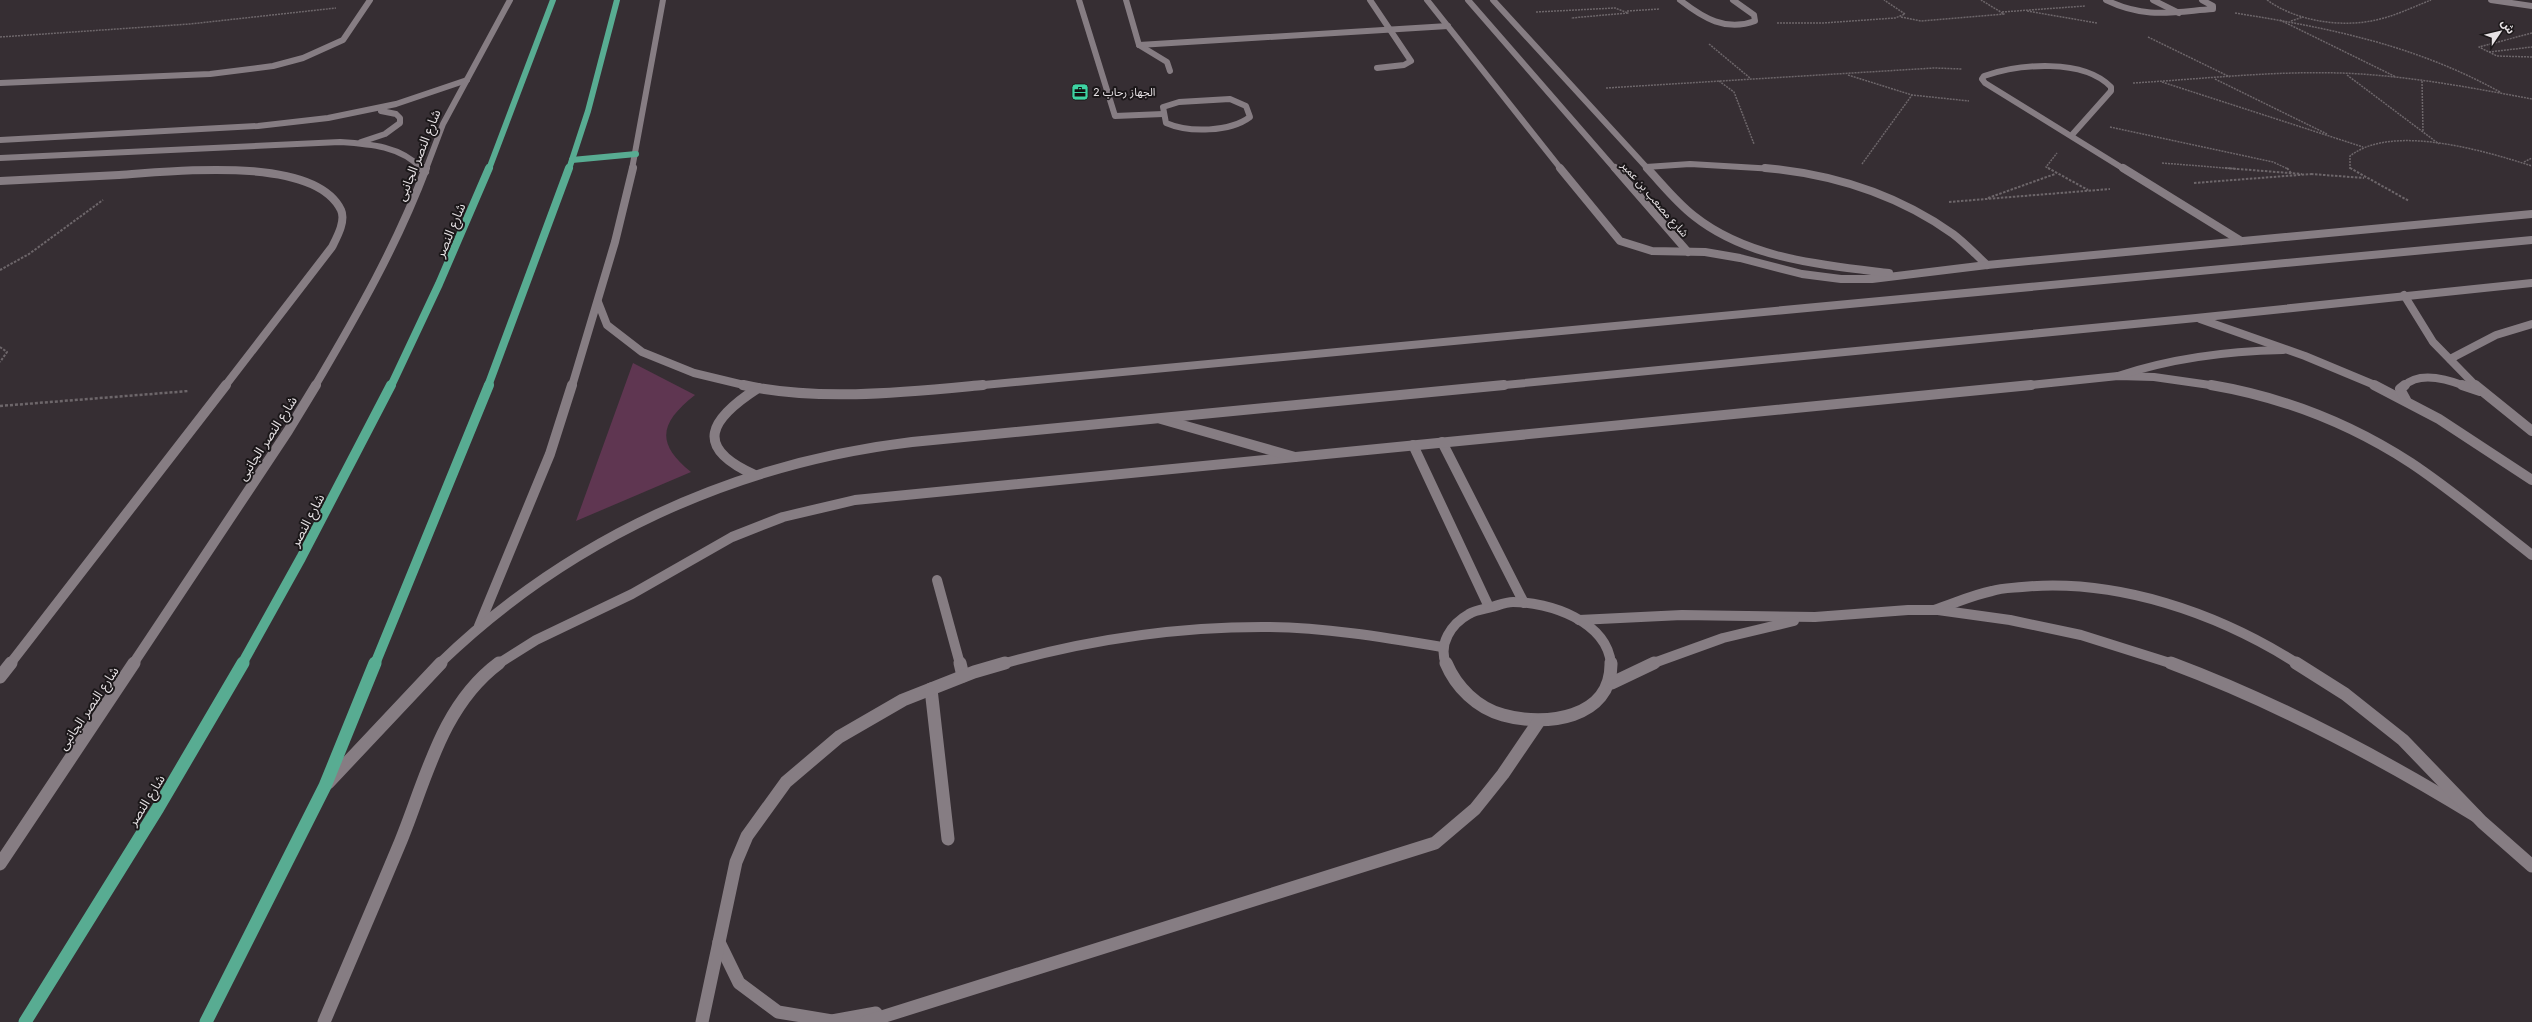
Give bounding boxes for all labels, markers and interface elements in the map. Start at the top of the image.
north arrow [2480,12,2520,52]
text: ش [2498,16,2518,36]
office icon: الجهاز رحاب 2 [1070,82,1090,102]
place label: الجهاز رحاب 2 [1093,85,1155,99]
street label: شارع النصر الجانبى [392,107,446,204]
street label: شارع مصعب بن عمير [1617,157,1692,241]
street label: شارع النصر [431,200,471,262]
street label: شارع النصر الجانبى [234,393,303,485]
street label: شارع النصر [286,491,330,551]
street label: شارع النصر الجانبى [54,663,124,754]
street label: شارع النصر [123,771,171,831]

